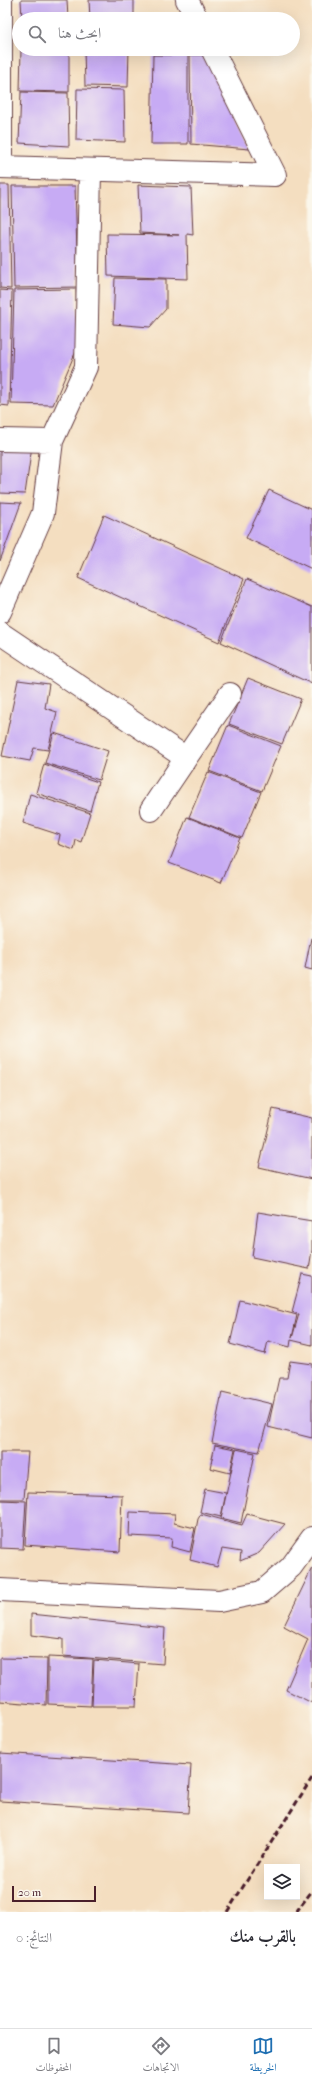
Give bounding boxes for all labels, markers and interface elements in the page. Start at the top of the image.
search box [12,12,300,56]
icon: search [26,23,48,45]
text: ابحث هنا [58,24,101,42]
map controls [264,1864,300,1900]
button: layers [264,1864,300,1900]
scale bar [12,1884,96,1903]
text: 20 m [18,1886,41,1899]
text: بالقرب منك [230,1926,296,1946]
text: النتائج: 0 [16,1930,52,1945]
tab: المحفوظات [35,2035,72,2078]
tab: الاتجاهات [142,2035,179,2078]
tab: الخريطة [250,2035,277,2078]

